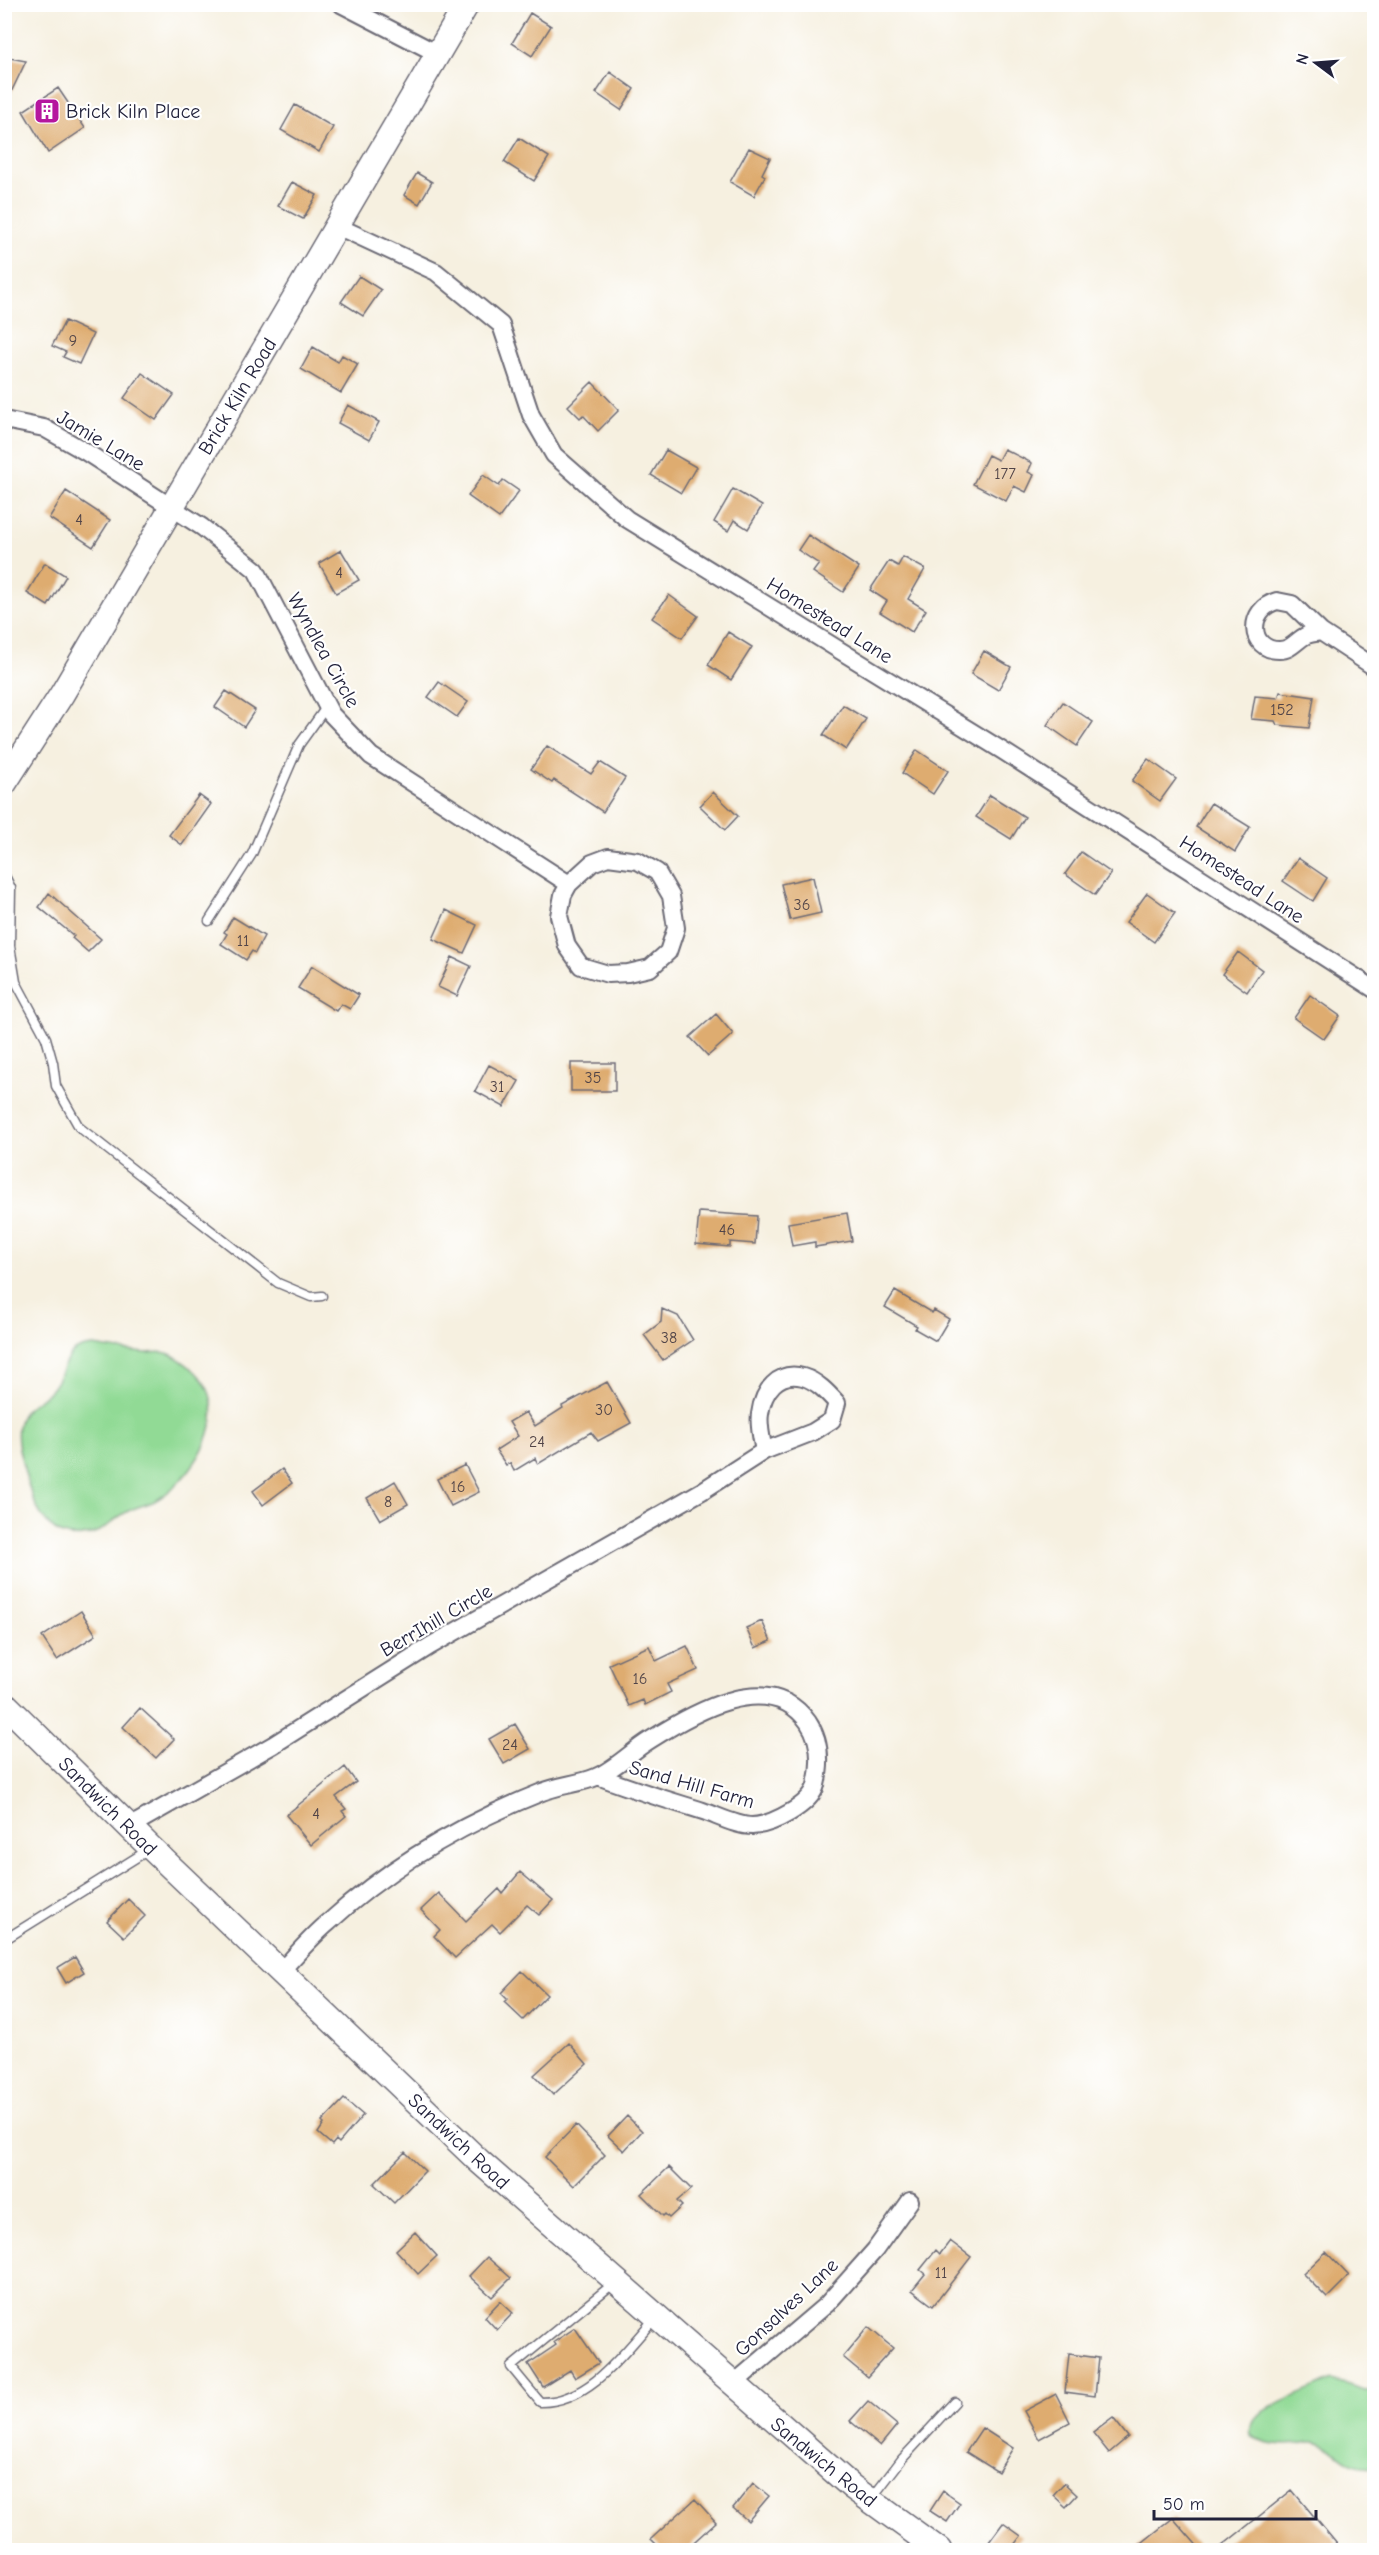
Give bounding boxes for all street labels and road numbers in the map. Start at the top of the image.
street label: Brick Kiln Road [194,334,281,459]
street label: Jamie Lane [53,405,149,476]
street label: Homestead Lane [763,573,897,668]
street label: Wyndlea Circle [283,589,365,712]
street label: Homestead Lane [1175,831,1308,928]
street label: BerrIhill Circle [376,1579,496,1662]
street label: Sandwich Road [54,1752,162,1860]
street label: Sand Hill Farm [627,1756,757,1813]
street label: Sandwich Road [403,2089,514,2194]
street label: Gonsalves Lane [730,2254,843,2361]
street label: Sandwich Road [766,2413,881,2512]

